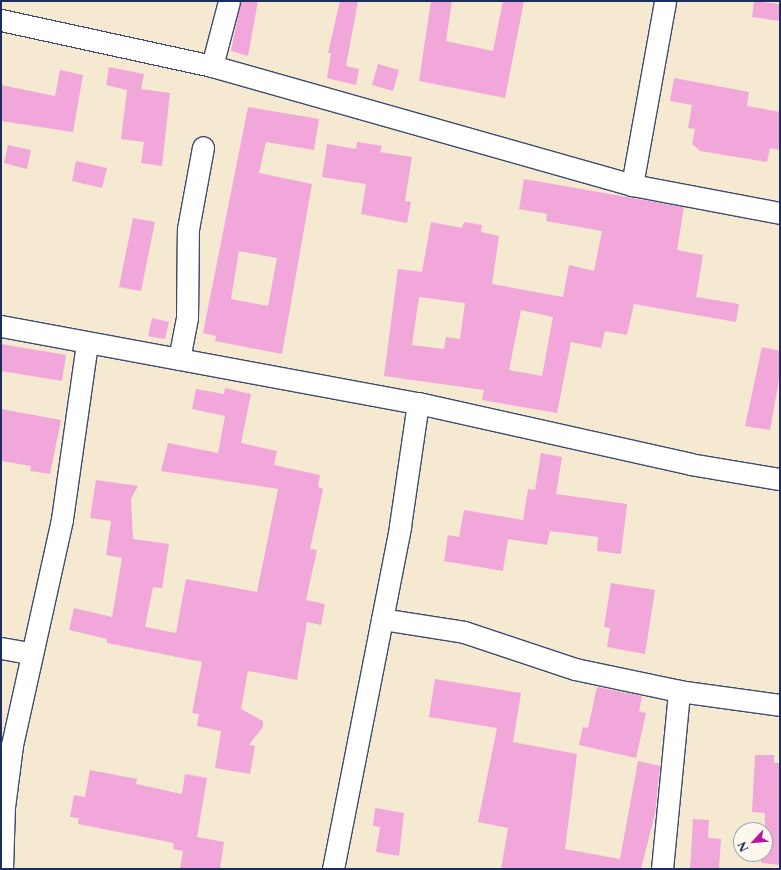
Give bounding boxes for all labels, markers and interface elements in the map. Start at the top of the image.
north arrow [733,822,773,862]
text: N [735,839,752,854]

